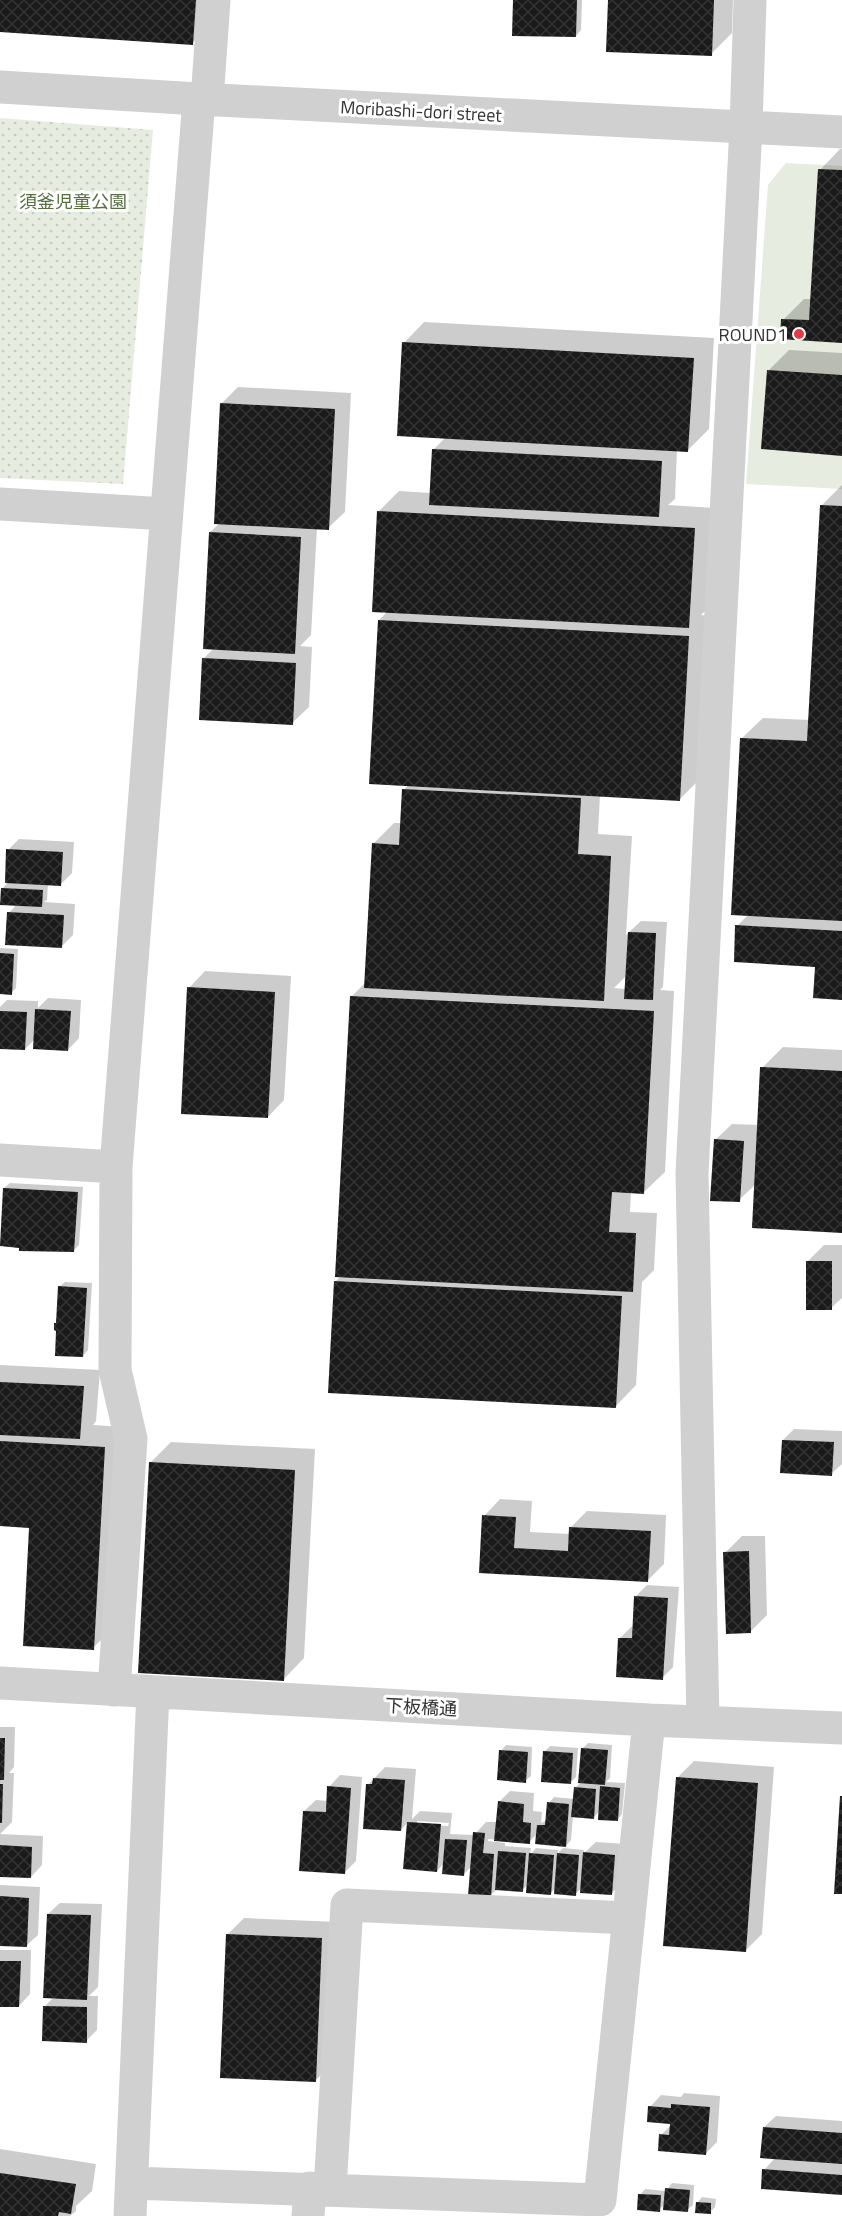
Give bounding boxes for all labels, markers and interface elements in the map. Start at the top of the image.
street label: Moribashi-dori street [340,93,503,129]
park label: 須釜児童公園 [19,188,127,215]
place label: ROUND1 [719,321,787,348]
marker: ROUND1 [792,327,806,341]
street label: 下板橋通 [384,1692,458,1722]

